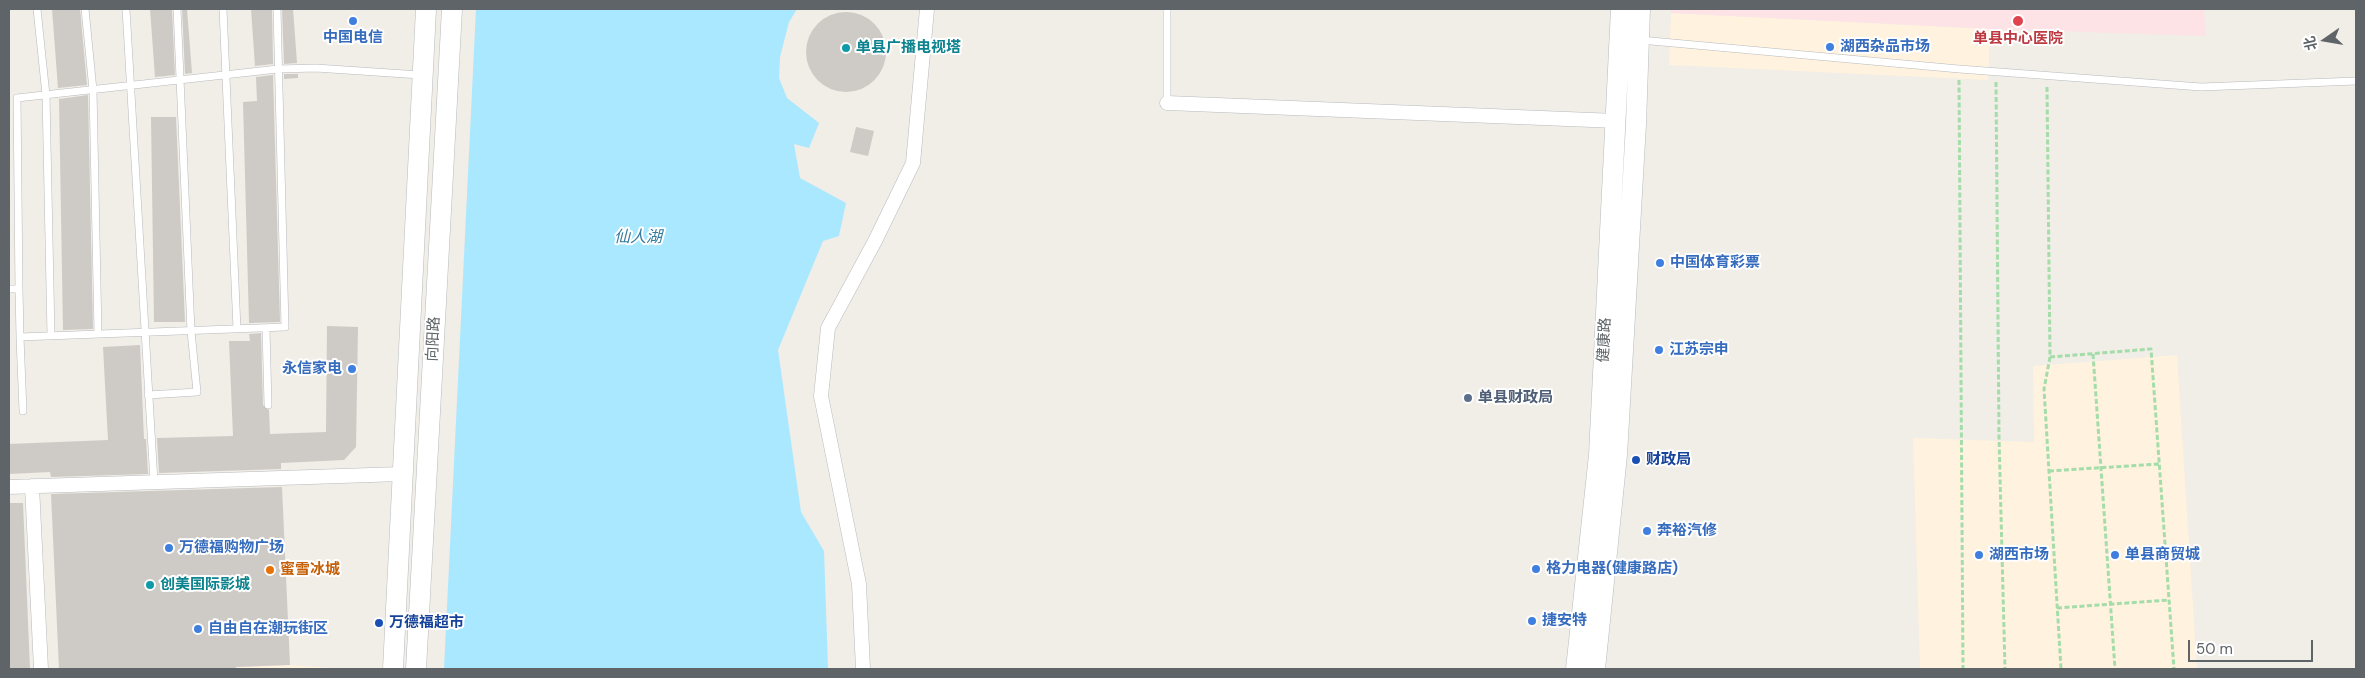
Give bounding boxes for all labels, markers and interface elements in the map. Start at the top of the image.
marker: 单县中心医院 [2011,14,2025,28]
marker: 中国电信 [347,15,359,27]
north arrow [2300,15,2350,65]
place label: 中国电信 [323,29,383,47]
place label: 单县中心医院 [1973,30,2063,48]
text: 北 [2300,35,2321,52]
place label: 湖西杂品市场 [1840,38,1930,56]
place label: 单县广播电视塔 [856,39,961,57]
marker: 湖西杂品市场 [1824,41,1836,53]
marker: 单县广播电视塔 [840,42,852,54]
water label: 仙人湖 [614,228,662,248]
place label: 中国体育彩票 [1670,254,1760,272]
marker: 中国体育彩票 [1654,257,1666,269]
street label: 向阳路 [424,316,444,362]
street label: 健康路 [1595,317,1615,363]
place label: 江苏宗申 [1669,341,1729,359]
marker: 江苏宗申 [1653,344,1665,356]
place label: 永信家电 [282,360,342,378]
marker: 永信家电 [346,363,358,375]
place label: 单县财政局 [1478,389,1553,407]
marker: 单县财政局 [1462,392,1474,404]
place label: 财政局 [1646,451,1691,469]
marker: 财政局 [1630,454,1642,466]
place label: 奔裕汽修 [1657,522,1717,540]
marker: 奔裕汽修 [1641,525,1653,537]
place label: 万德福购物广场 [179,539,284,557]
marker: 万德福购物广场 [163,542,175,554]
place label: 湖西市场 [1989,546,2049,564]
place label: 单县商贸城 [2125,546,2200,564]
marker: 湖西市场 [1973,549,1985,561]
marker: 单县商贸城 [2109,549,2121,561]
place label: 格力电器(健康路店) [1546,560,1678,578]
place label: 蜜雪冰城 [280,561,340,579]
marker: 格力电器(健康路店) [1530,563,1542,575]
marker: 蜜雪冰城 [264,564,276,576]
place label: 创美国际影城 [160,576,250,594]
marker: 创美国际影城 [144,579,156,591]
place label: 捷安特 [1542,612,1587,630]
place label: 万德福超市 [389,614,464,632]
marker: 捷安特 [1526,615,1538,627]
marker: 万德福超市 [373,617,385,629]
place label: 自由自在潮玩街区 [208,620,328,638]
marker: 自由自在潮玩街区 [192,623,204,635]
scale bar [2190,630,2315,662]
text: 50 m [2196,639,2233,659]

